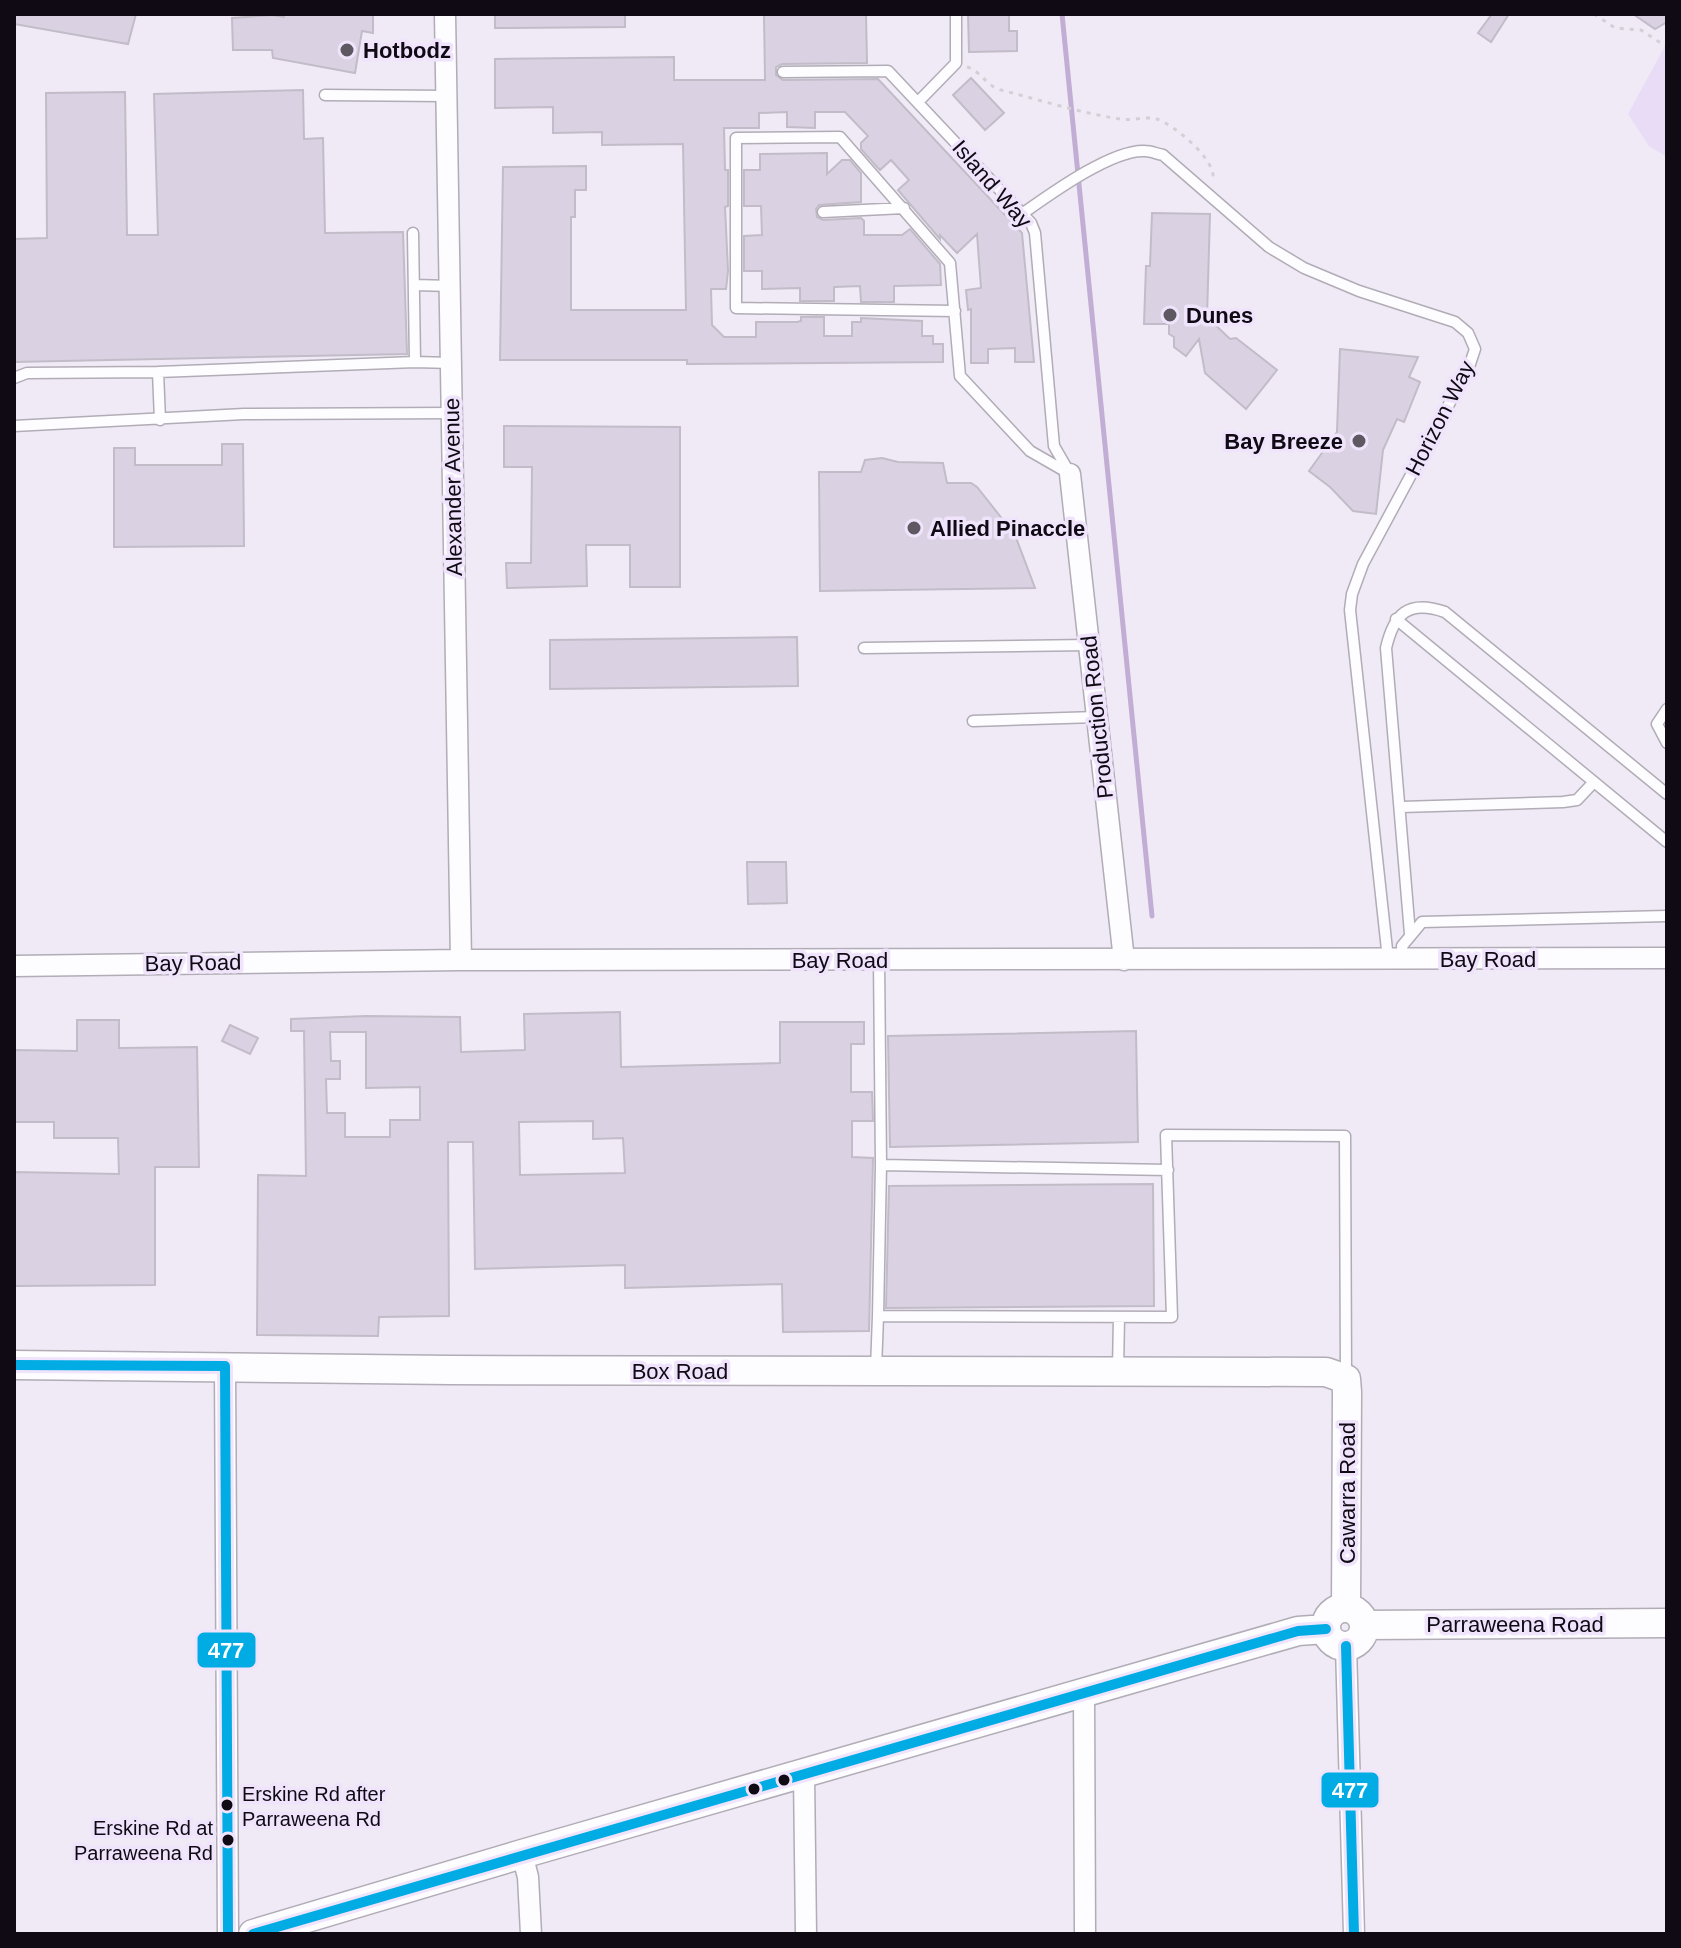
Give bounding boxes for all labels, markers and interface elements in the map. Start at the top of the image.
place label: Hotbodz [363,38,451,63]
marker: Hotbodz [338,41,356,59]
street label: Island Way [947,135,1037,233]
place label: Dunes [1186,303,1253,328]
marker: Dunes [1161,306,1179,324]
street label: Horizon Way [1400,357,1480,479]
street label: Alexander Avenue [439,398,467,576]
place label: Bay Breeze [1224,429,1343,454]
marker: Bay Breeze [1350,432,1368,450]
place label: Allied Pinaccle [930,516,1085,541]
marker: Allied Pinaccle [905,519,923,537]
street label: Production Road [1076,634,1118,800]
street label: Bay Road [1440,947,1536,972]
street label: Bay Road [792,948,888,973]
street label: Bay Road [144,950,242,976]
street label: Box Road [632,1359,728,1384]
street label: Cawarra Road [1335,1422,1360,1564]
street label: Parraweena Road [1426,1612,1604,1637]
line badge: 477 [196,1631,257,1669]
text: 477 [208,1638,244,1663]
line badge: 477 [1320,1771,1380,1809]
unlabelled marker [776,1772,792,1788]
text: 477 [1332,1778,1368,1803]
unlabelled marker [746,1781,762,1797]
place label: Erskine Rd after Parraweena Rd [242,1783,386,1830]
marker: Erskine Rd after Parraweena Rd [219,1797,235,1813]
place label: Erskine Rd at Parraweena Rd [74,1817,213,1864]
marker: Erskine Rd at Parraweena Rd [220,1832,236,1848]

